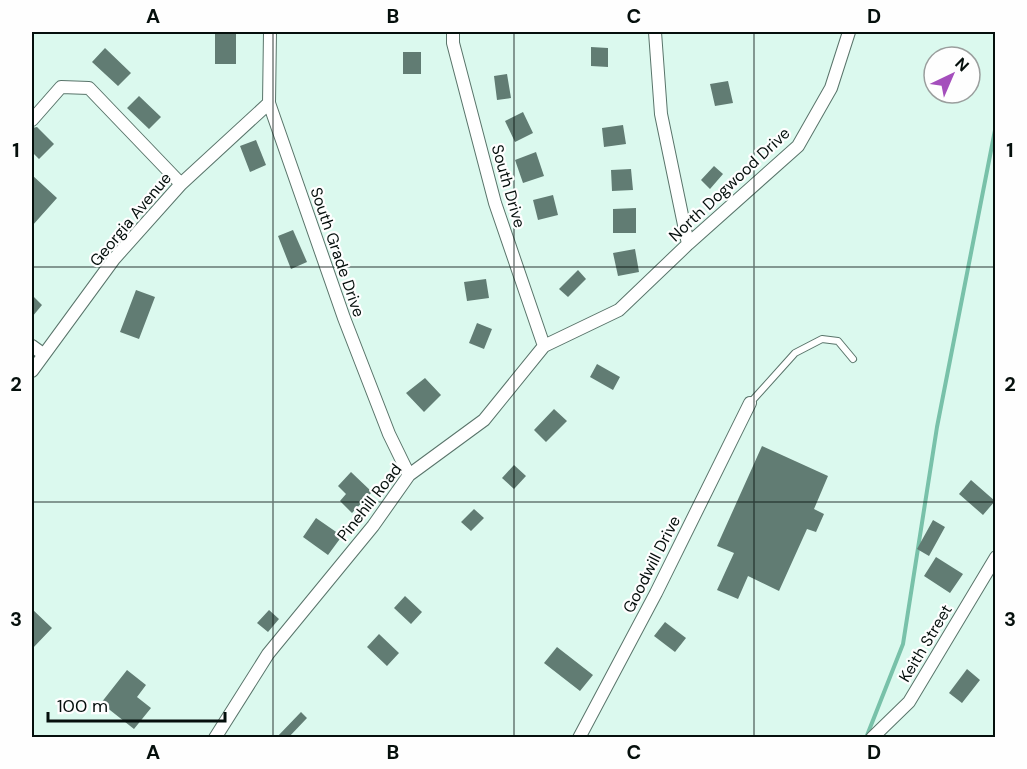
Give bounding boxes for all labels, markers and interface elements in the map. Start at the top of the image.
text: A [146,3,160,29]
text: B [387,3,399,29]
text: C [627,3,641,29]
text: D [867,3,881,29]
north arrow [922,45,982,105]
text: N [951,53,974,76]
street label: North Dogwood Drive [664,123,794,246]
text: 1 [12,137,20,163]
text: 1 [1006,137,1014,163]
street label: South Drive [487,142,530,230]
street label: Georgia Avenue [85,168,176,271]
street label: South Grade Drive [306,185,370,320]
text: 2 [10,371,22,397]
text: 2 [1004,371,1016,397]
street label: Pinehill Road [332,459,406,545]
street label: Goodwill Drive [618,512,685,616]
street label: Keith Street [894,601,957,686]
text: 3 [10,606,22,632]
text: 3 [1004,606,1016,632]
scale bar [48,685,225,723]
text: 100 m [57,694,108,718]
text: A [146,739,160,765]
text: B [387,739,399,765]
text: C [627,739,641,765]
text: D [867,739,881,765]

